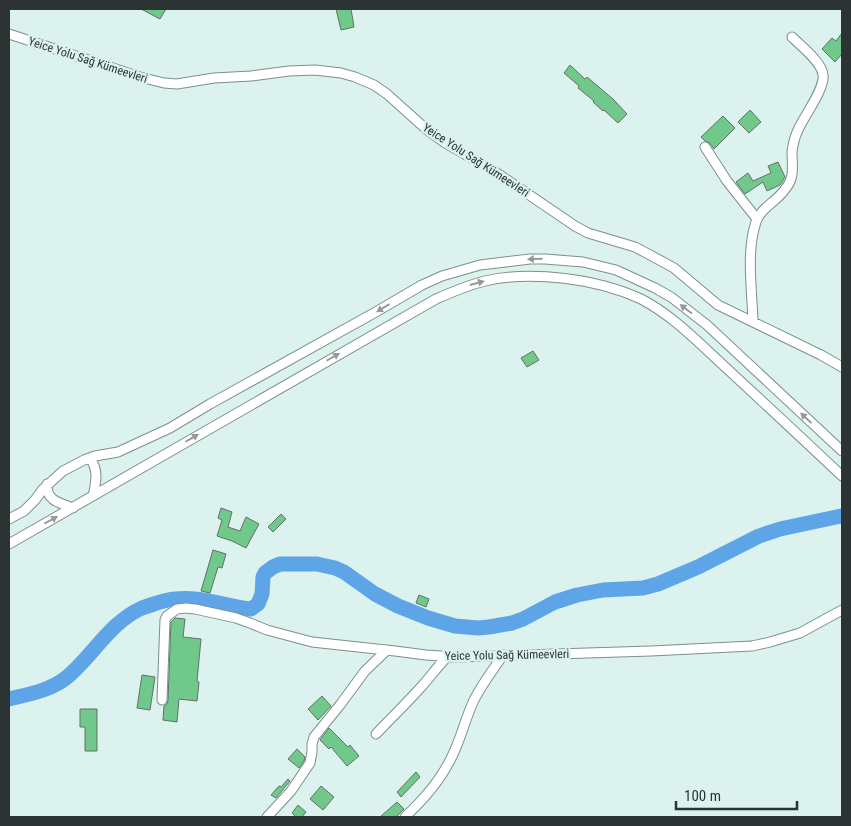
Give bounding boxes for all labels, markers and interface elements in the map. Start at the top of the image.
street label: Yeice Yolu Sağ Kümeevleri [27,34,149,86]
street label: Yeice Yolu Sağ Kümeevleri [420,120,532,200]
one-way arrow [527,255,543,263]
one-way arrow [469,279,484,287]
one-way arrow [680,303,693,314]
one-way arrow [376,304,389,313]
one-way arrow [326,353,339,362]
one-way arrow [801,412,813,424]
one-way arrow [185,434,198,443]
one-way arrow [44,516,59,524]
street label: Yeice Yolu Sağ Kümeevleri [445,647,569,663]
scale bar [676,778,797,810]
text: 100 m [684,787,721,805]

